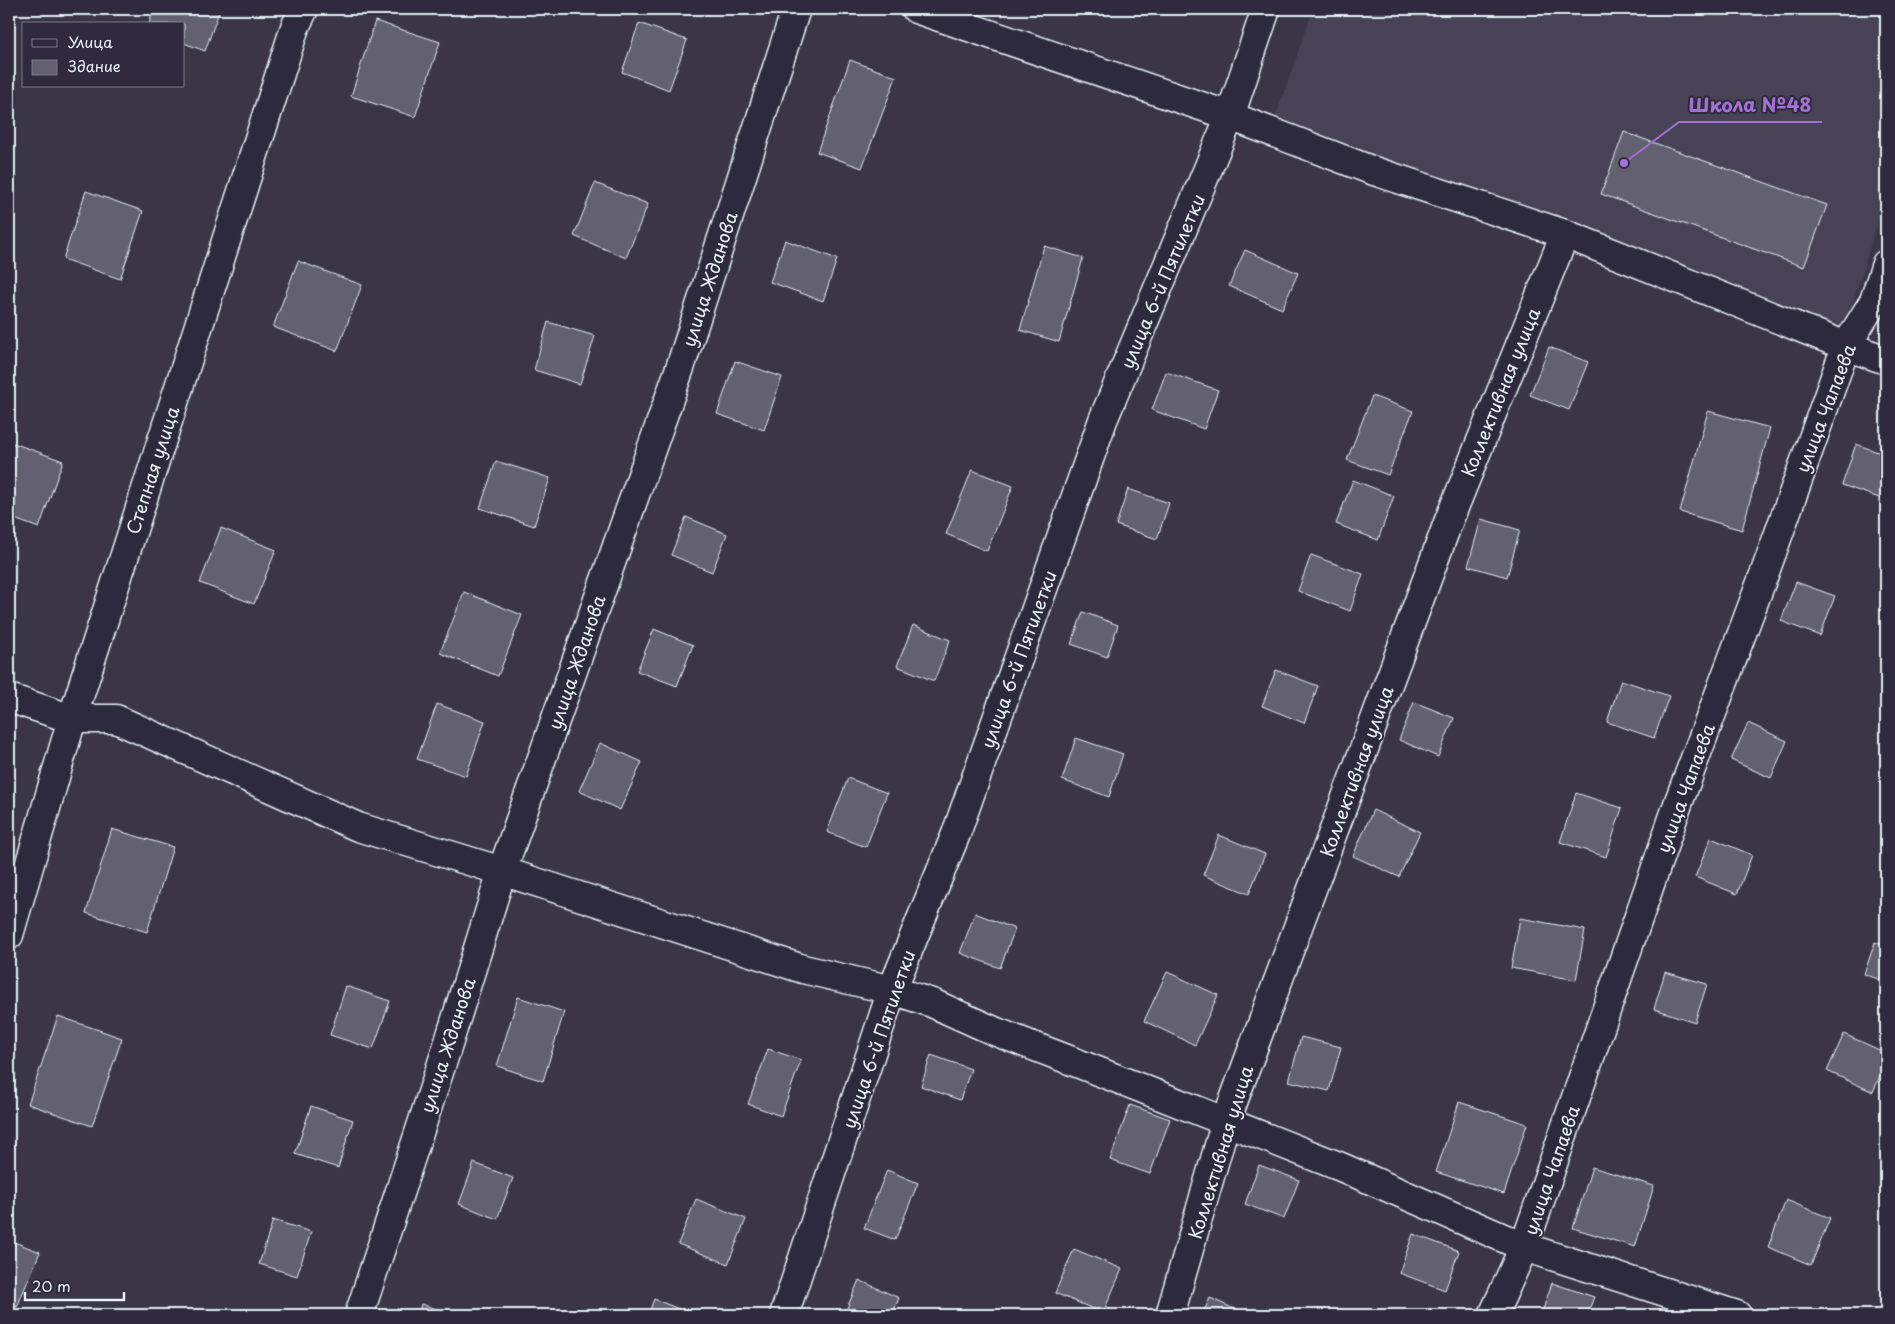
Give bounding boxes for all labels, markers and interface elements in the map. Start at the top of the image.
legend [22,22,185,88]
text: Улица [68,30,113,53]
text: Здание [68,54,121,77]
callout: Школа №48 [1679,88,1822,122]
text: Школа №48 [1689,90,1811,118]
street label: улица 6-й Пятилетки [1113,189,1211,373]
street label: улица Жданова [674,207,744,350]
street label: Коллективная улица [1454,303,1546,481]
street label: улица Чапаева [1788,339,1862,476]
street label: Степная улица [119,402,186,537]
street label: улица 6-й Пятилетки [973,566,1063,752]
street label: улица Жданова [540,590,612,733]
street label: Коллективная улица [1313,681,1400,860]
street label: улица Чапаева [1649,719,1721,856]
street label: улица 6-й Пятилетки [835,946,921,1132]
street label: улица Жданова [412,973,482,1116]
street label: Коллективная улица [1181,1061,1259,1242]
street label: улица Чапаева [1516,1101,1586,1239]
scale bar [25,1269,124,1301]
text: 20 m [32,1274,71,1297]

